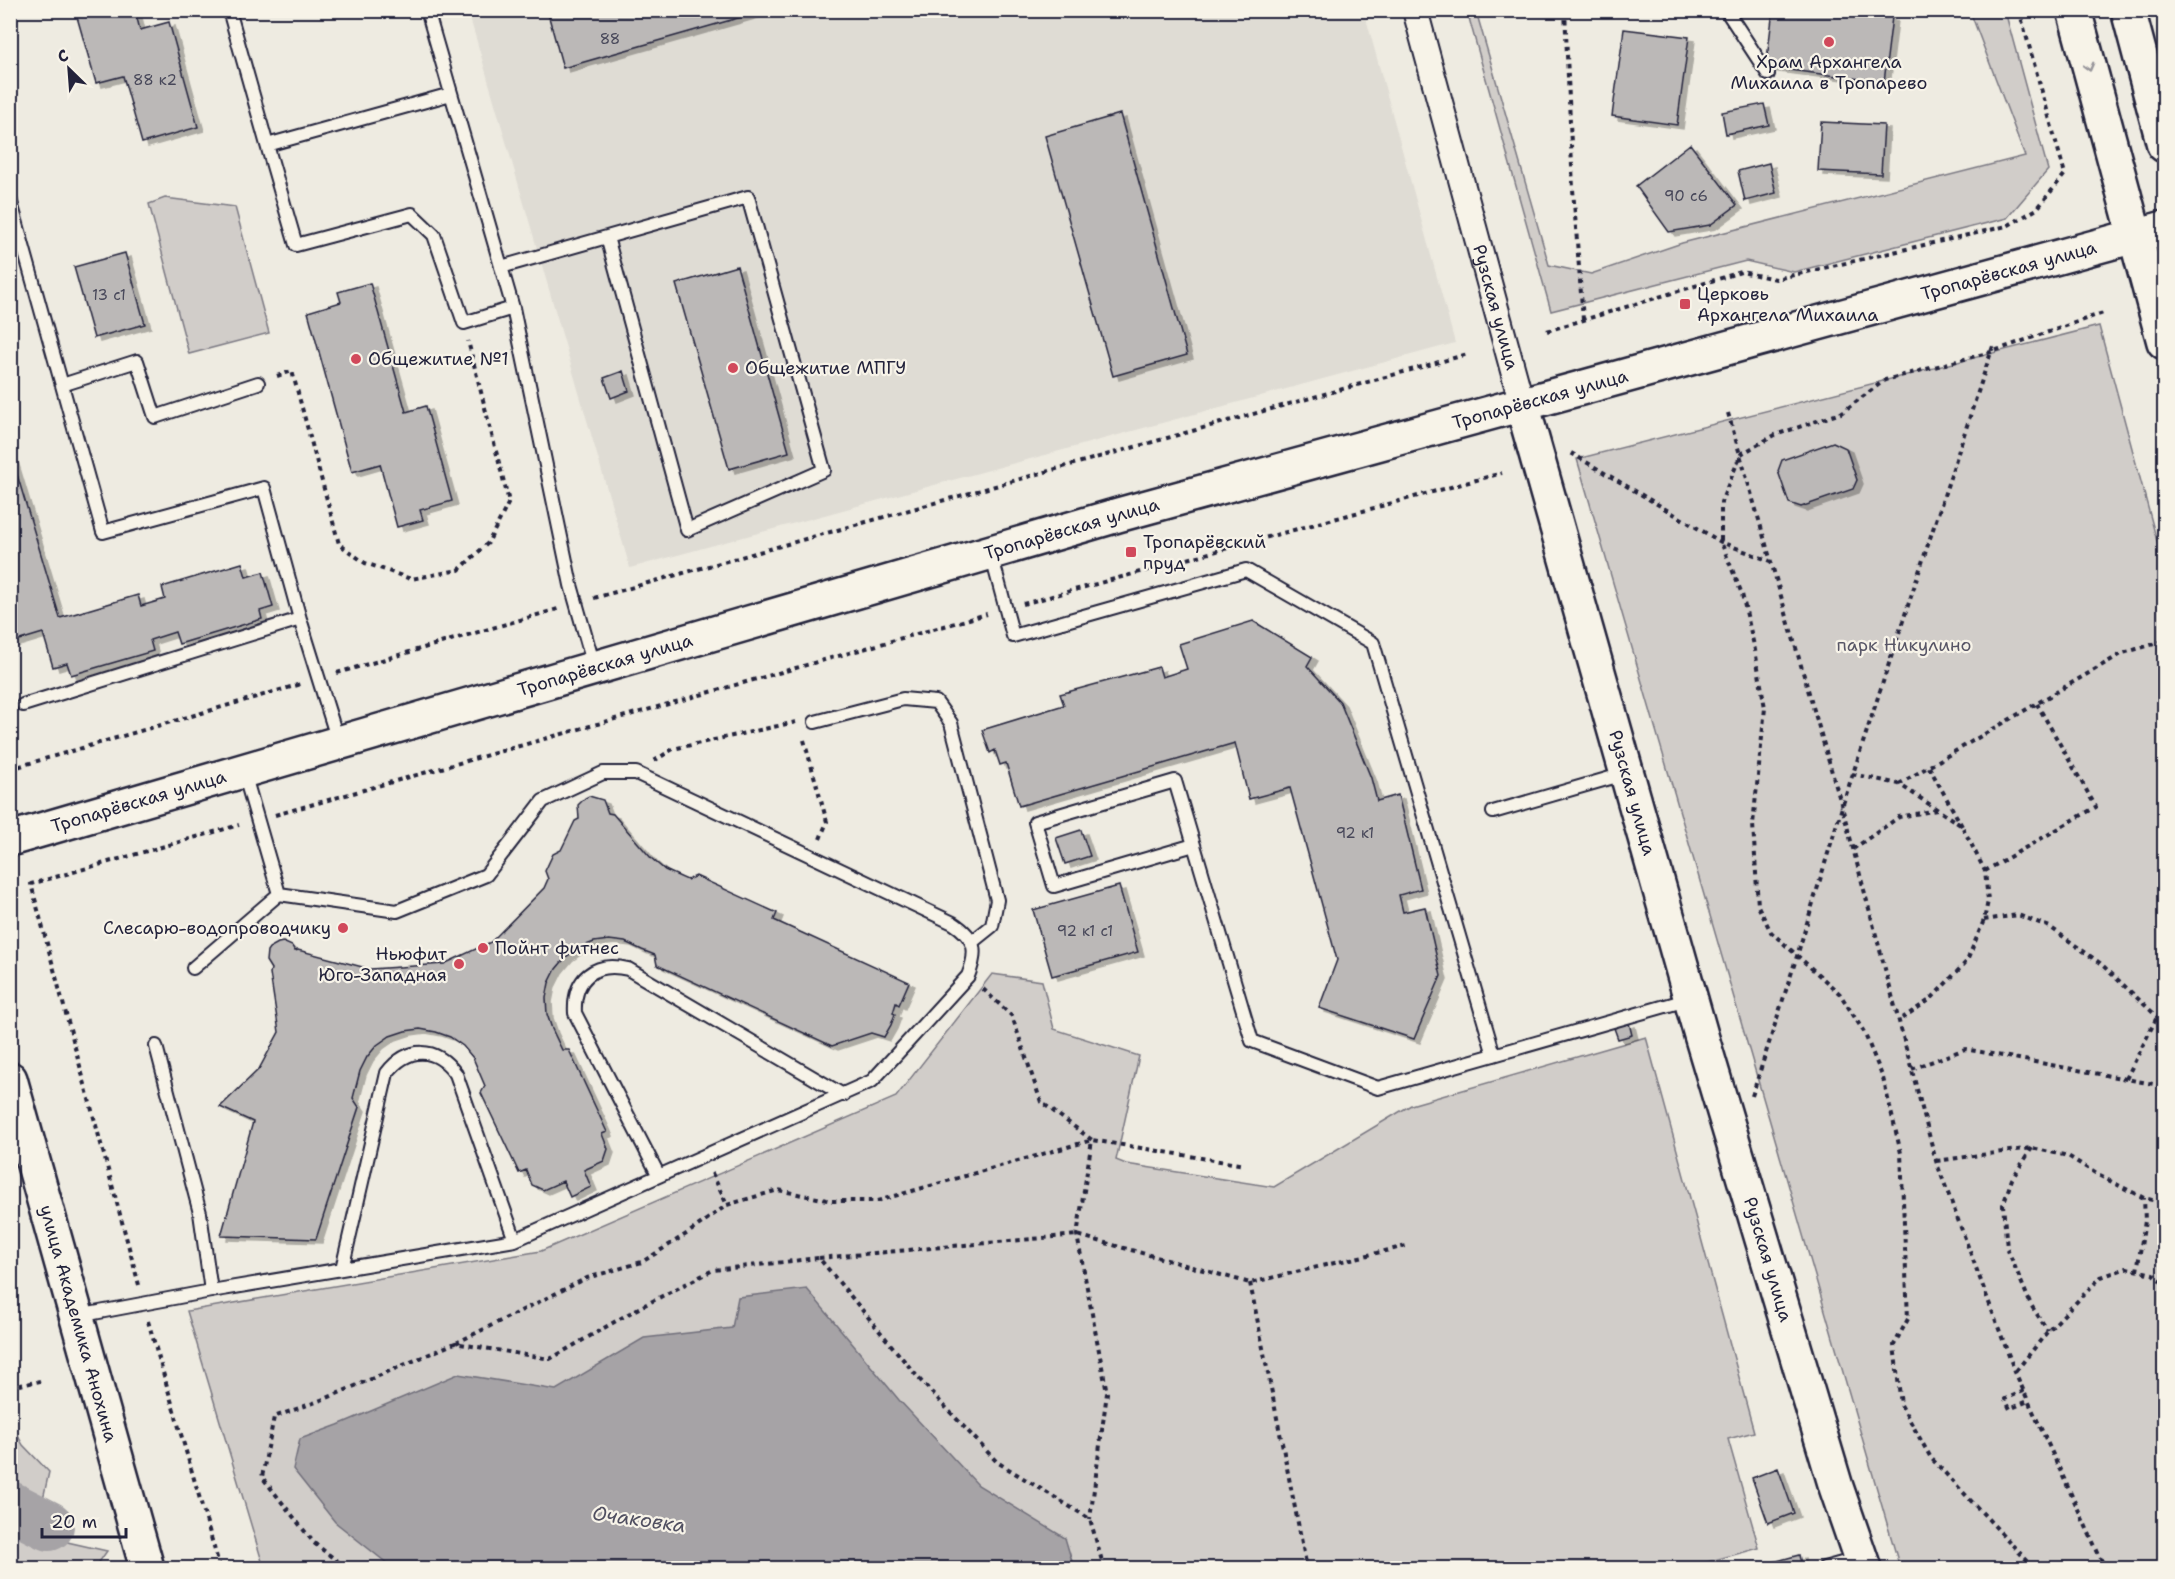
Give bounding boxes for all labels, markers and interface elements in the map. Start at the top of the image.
house number: 88 [600,29,620,49]
marker: Храм Архангела Михаила в Тропарево [1822,35,1836,49]
north arrow [39,39,99,99]
text: С [54,44,72,67]
place label: Храм Архангела Михаила в Тропарево [1731,50,1927,95]
one-way arrow [2082,61,2094,72]
house number: 88 к2 [133,70,177,90]
house number: 90 с6 [1664,186,1708,206]
street label: Тропарёвская улица [1918,235,2099,306]
street label: Рузская улица [1467,242,1524,373]
place label: Церковь Архангела Михаила [1697,282,1878,327]
house number: 13 с1 [92,285,126,305]
marker: Церковь Архангела Михаила [1678,297,1692,311]
place label: Общежитие №1 [368,347,509,371]
marker: Общежитие №1 [349,352,363,366]
place label: Общежитие МПГУ [745,356,906,380]
marker: Общежитие МПГУ [726,361,740,375]
street label: Тропарёвская улица [1449,364,1631,435]
street label: Тропарёвская улица [981,492,1162,566]
place label: Тропарёвский пруд [1143,530,1266,575]
marker: Тропарёвский пруд [1124,545,1138,559]
street label: Тропарёвская улица [515,628,695,702]
park label: парк Никулино [1837,633,1971,657]
street label: Рузская улица [1603,727,1661,858]
street label: Тропарёвская улица [48,764,229,838]
house number: 92 к1 [1336,823,1374,843]
place label: Слесарю-водопроводчику [103,916,331,940]
marker: Слесарю-водопроводчику [336,921,350,935]
house number: 92 к1 с1 [1057,921,1113,941]
place label: Пойнт фитнес [495,936,619,960]
marker: Пойнт фитнес [476,941,490,955]
place label: Ньюфит Юго-Западная [318,942,448,987]
marker: Ньюфит Юго-Западная [452,957,466,971]
street label: Рузская улица [1738,1194,1798,1325]
street label: улица Академика Анохина [34,1202,123,1445]
water label: Очаковка [591,1500,687,1538]
scale bar [42,1501,126,1539]
text: 20 m [51,1510,97,1534]

